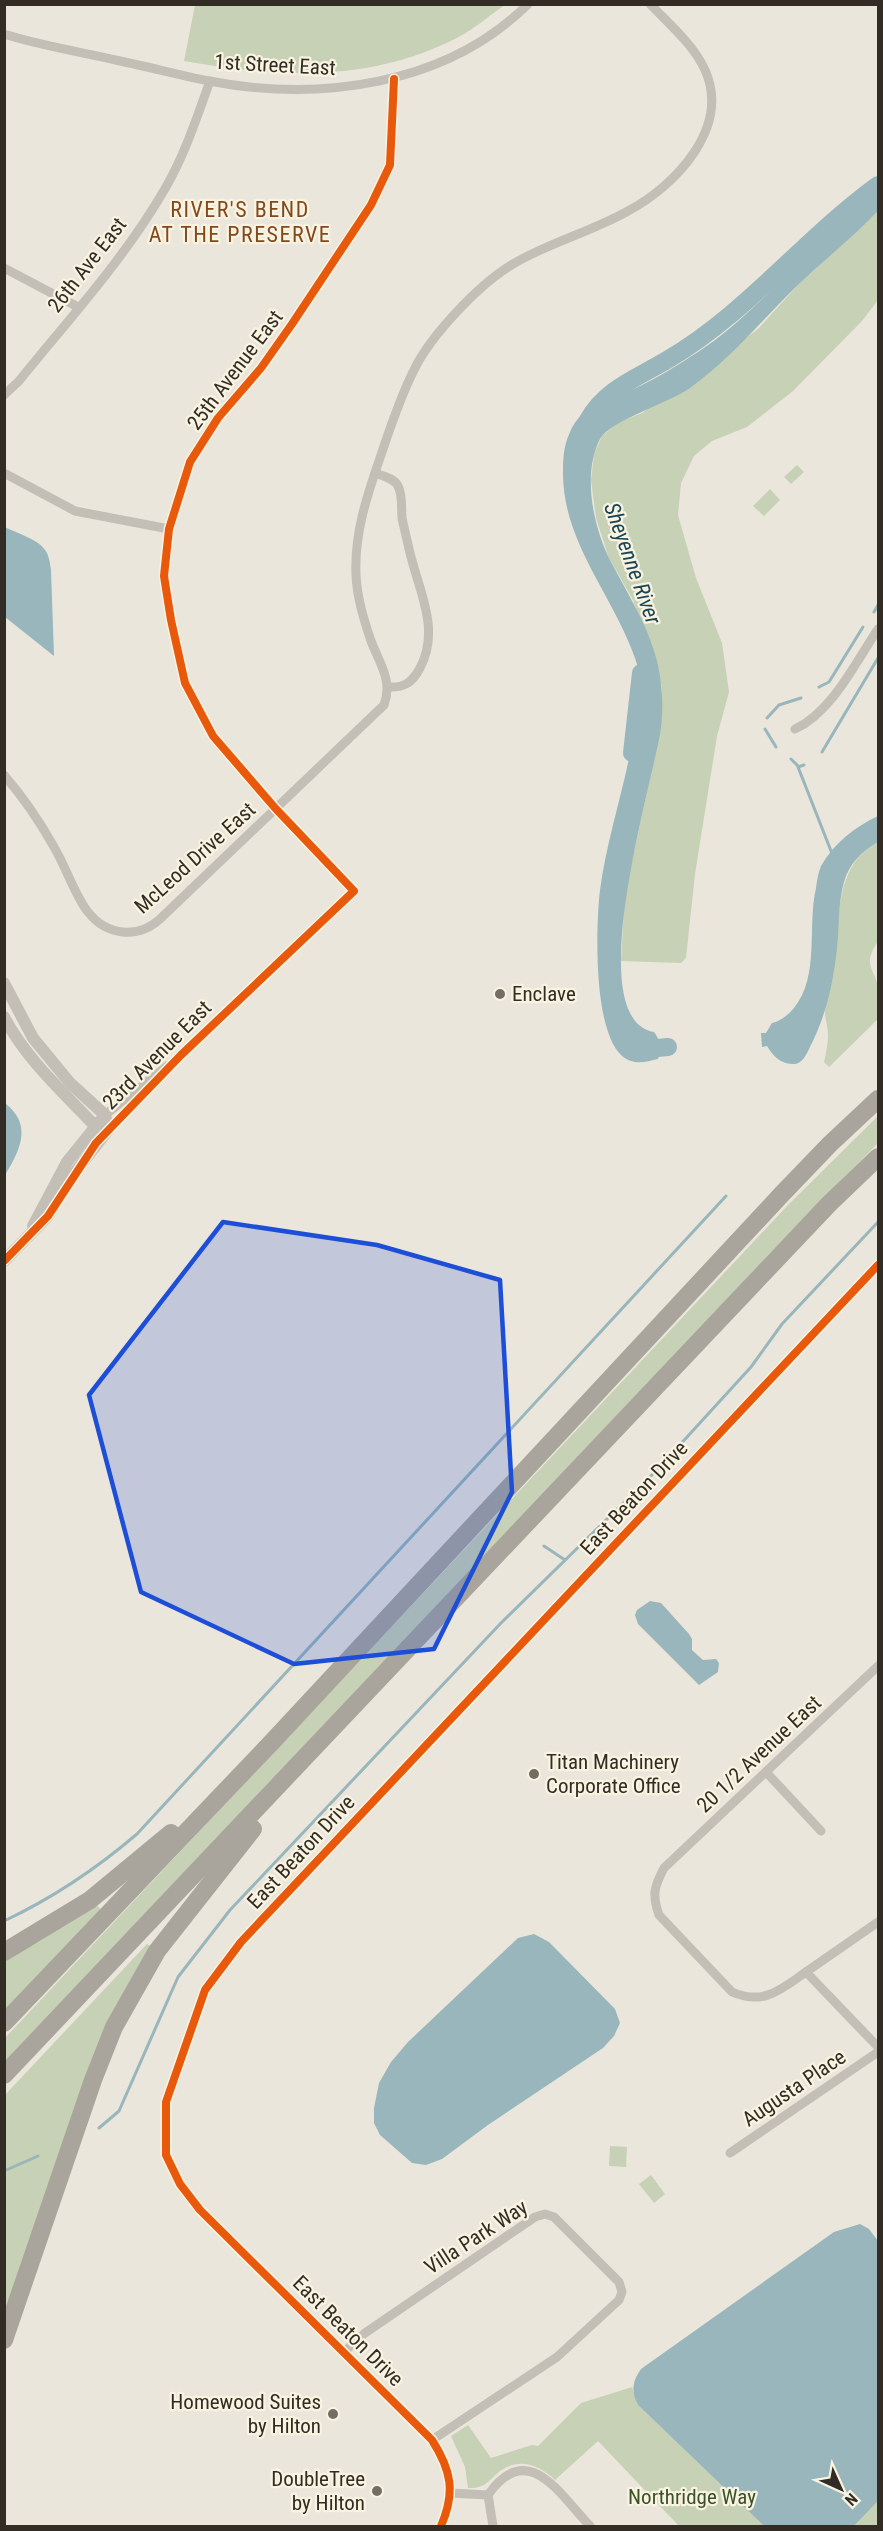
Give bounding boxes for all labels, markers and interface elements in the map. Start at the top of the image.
street label: 1st Street East [214,50,336,80]
district label: RIVER'S BEND AT THE PRESERVE [149,197,331,247]
street label: 26th Ave East [43,213,131,317]
street label: 25th Avenue East [182,305,288,435]
water label: Sheyenne River [599,499,666,628]
street label: McLeod Drive East [130,797,260,919]
place label: Enclave [512,982,576,1006]
marker: Enclave [493,987,507,1001]
street label: 23rd Avenue East [98,996,216,1114]
street label: East Beaton Drive [575,1436,693,1560]
street label: 20 1/2 Avenue East [692,1691,826,1817]
place label: Titan Machinery Corporate Office [546,1750,681,1798]
marker: Titan Machinery Corporate Office [527,1767,541,1781]
street label: East Beaton Drive [242,1790,360,1914]
street label: Augusta Place [738,2045,850,2131]
street label: Villa Park Way [420,2195,532,2279]
street label: East Beaton Drive [288,2271,408,2391]
place label: Homewood Suites by Hilton [170,2390,321,2438]
marker: Homewood Suites by Hilton [326,2407,340,2421]
north arrow [811,2459,871,2519]
place label: DoubleTree by Hilton [271,2467,365,2515]
marker: DoubleTree by Hilton [370,2484,384,2498]
park label: Northridge Way [628,2485,756,2509]
text: N [841,2489,861,2509]

